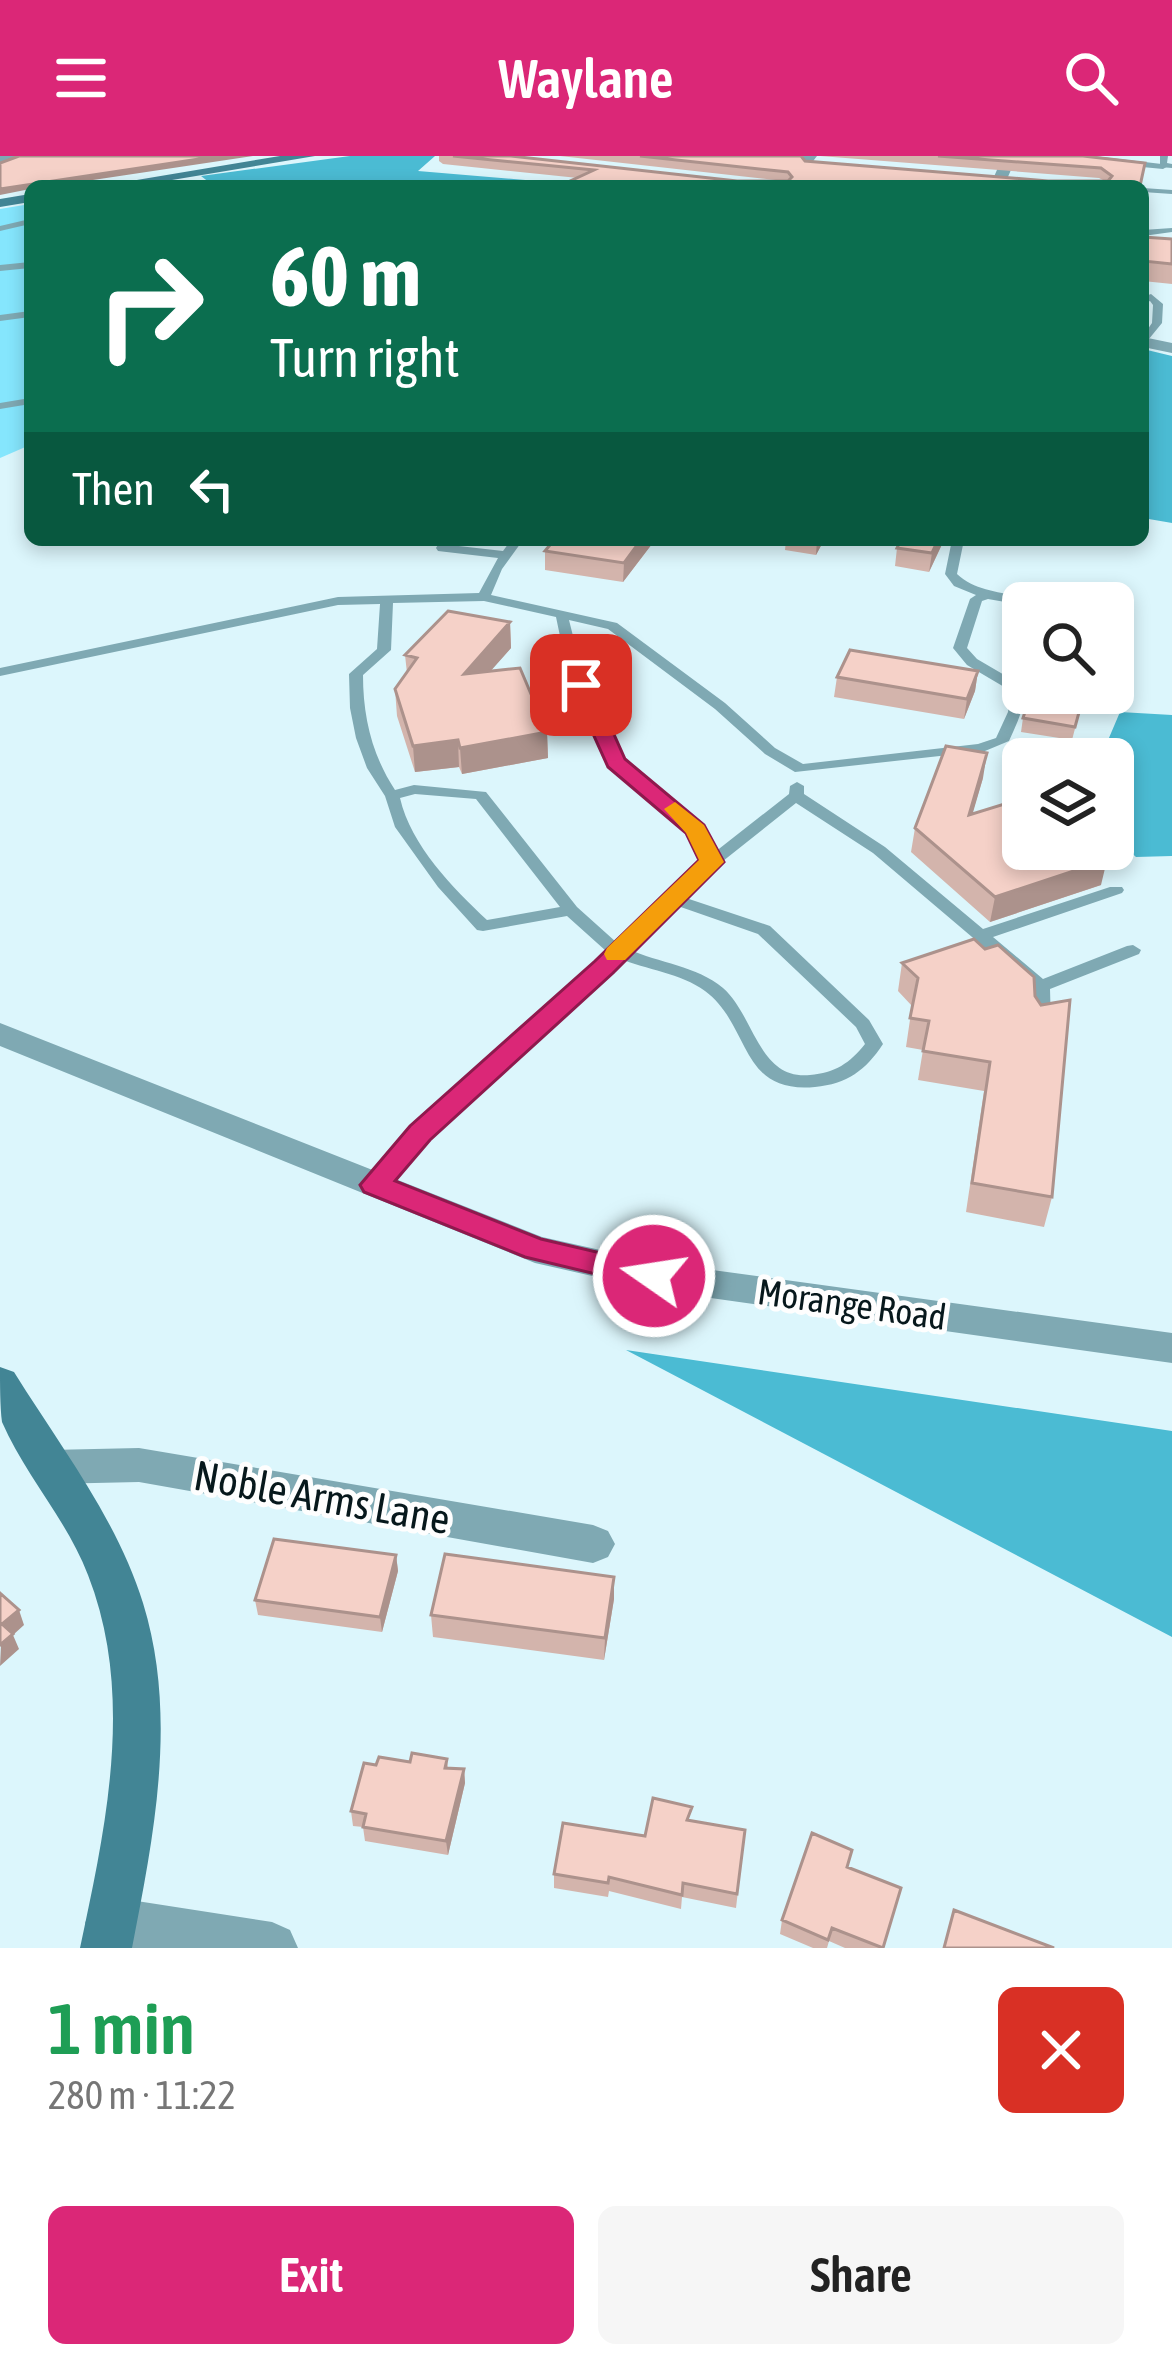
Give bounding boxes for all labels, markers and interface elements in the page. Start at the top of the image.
icon: menu [48,45,114,111]
icon: search [1058,45,1124,111]
text: Waylane [498,48,674,109]
icon: right [72,228,228,384]
text: 60 m [270,228,421,324]
text: Turn right [270,327,460,388]
icon: left [179,456,245,522]
text: Then [72,463,155,515]
map controls [1002,582,1134,870]
button: search [1002,582,1134,714]
pin [530,634,632,736]
icon: arrive [548,652,614,718]
button: layers [1002,738,1134,870]
position arrow [591,1213,717,1339]
street label: Morange Road [755,1270,949,1338]
street label: Noble Arms Lane [190,1451,454,1543]
text: 1 min [48,1987,195,2069]
button: close [998,1987,1124,2113]
text: 280 m · 11:22 [48,2073,236,2117]
button: Exit [48,2206,574,2344]
button: Share [598,2206,1124,2344]

